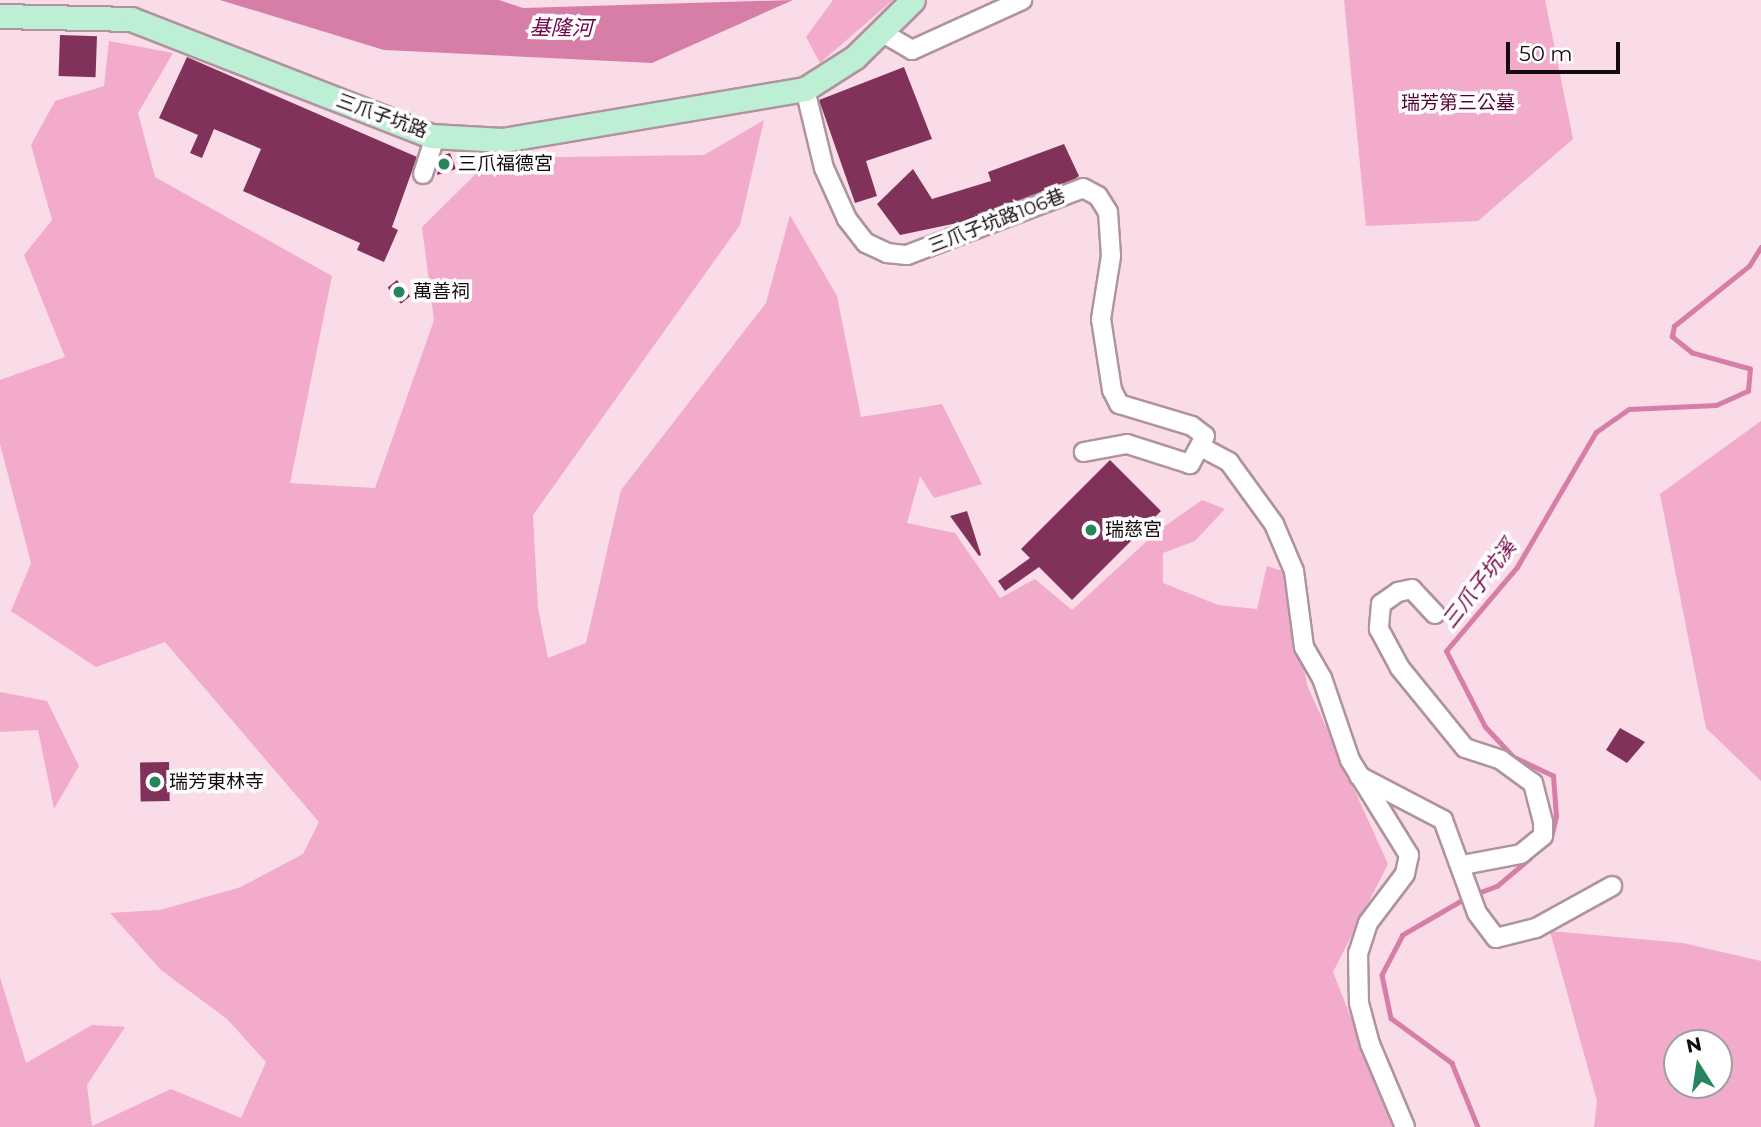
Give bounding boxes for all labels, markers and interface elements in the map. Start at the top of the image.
water label: 基隆河 [529,15,593,41]
scale bar [1509,28,1623,72]
text: 50 m [1519,41,1573,66]
street label: 三爪子坑路 [333,89,431,143]
park label: 瑞芳第三公墓 [1401,92,1515,114]
place label: 三爪福德宮 [458,153,553,175]
marker: 三爪福德宮 [436,156,452,172]
street label: 三爪子坑路106巷 [925,184,1069,258]
place label: 萬善祠 [413,281,470,303]
marker: 萬善祠 [391,284,407,300]
place label: 瑞慈宮 [1105,519,1162,541]
marker: 瑞慈宮 [1083,522,1099,538]
water label: 三爪子坑溪 [1437,535,1521,633]
place label: 瑞芳東林寺 [169,771,264,793]
marker: 瑞芳東林寺 [147,774,163,790]
north arrow [1663,1029,1733,1099]
text: N [1684,1032,1704,1058]

